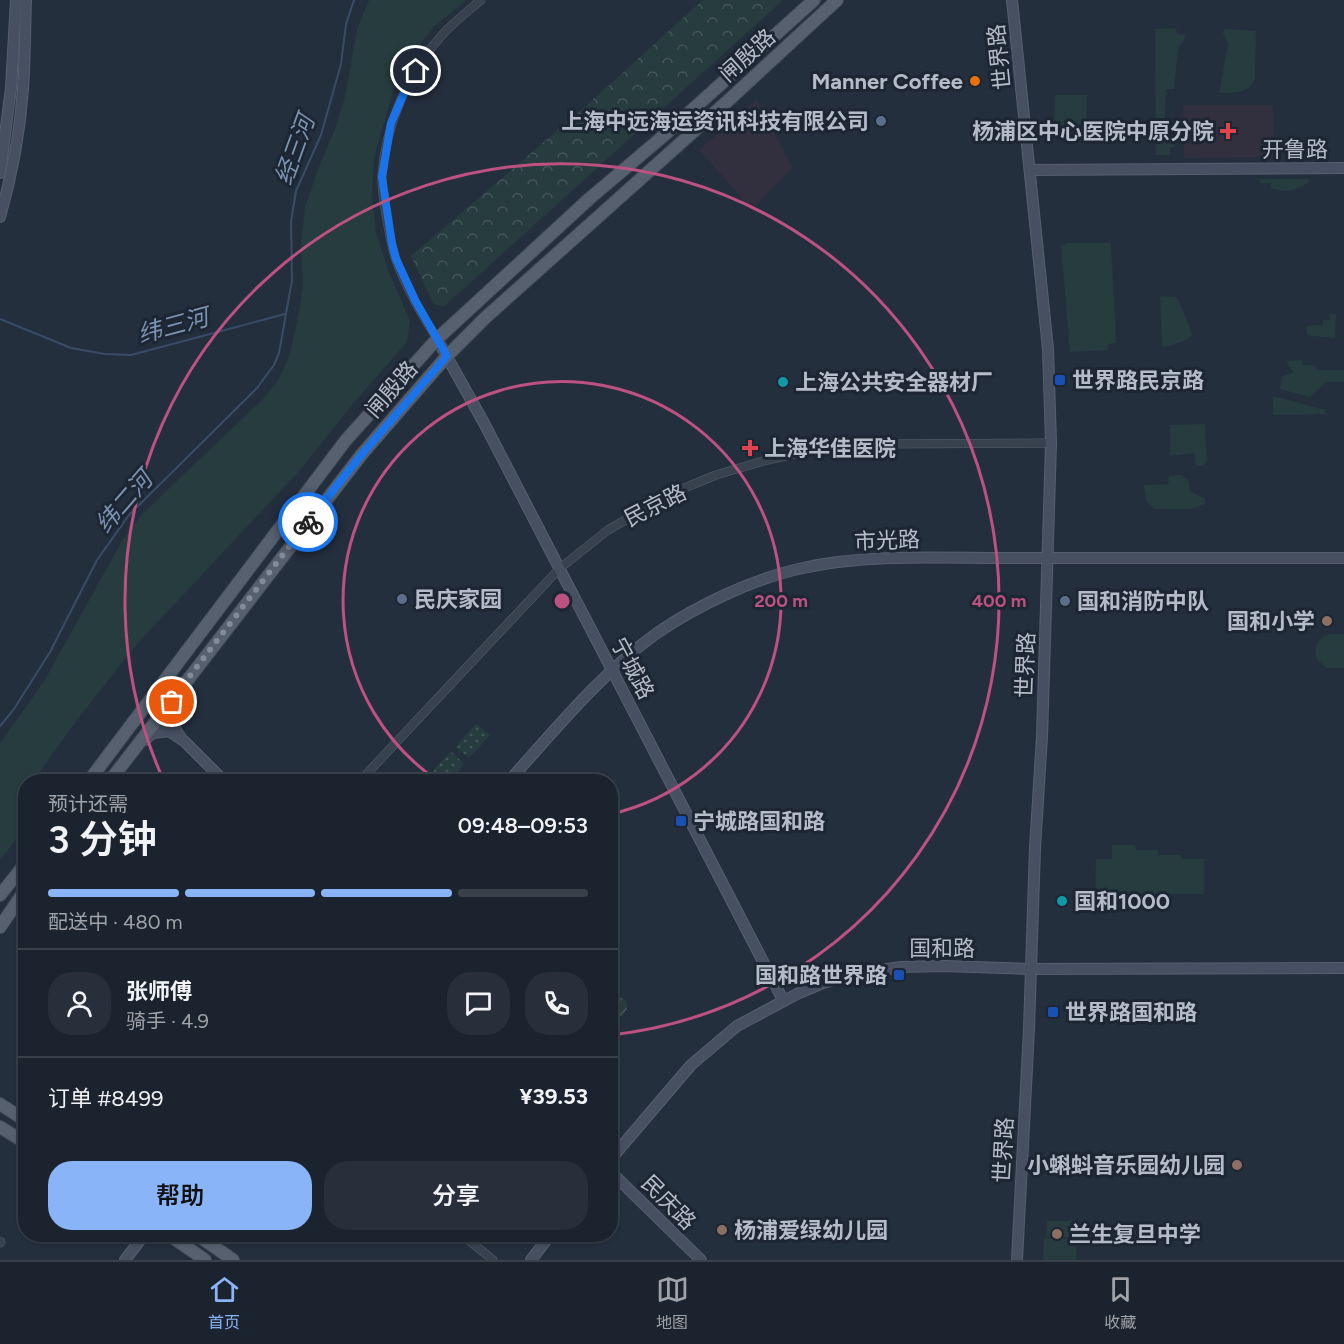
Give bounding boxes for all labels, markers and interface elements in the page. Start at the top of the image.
street label: 闸殷路 [714,23,781,87]
street label: 世界路 [983,23,1016,91]
pin [390,45,441,96]
icon: home [399,54,432,87]
place label: Manner Coffee [812,68,963,95]
marker: Manner Coffee [968,74,982,88]
water label: 经三河 [269,107,322,189]
place label: 上海中远海运资讯科技有限公司 [561,108,869,135]
marker: 上海中远海运资讯科技有限公司 [874,114,888,128]
place label: 杨浦区中心医院中原分院 [972,118,1214,145]
marker: 杨浦区中心医院中原分院 [1219,122,1237,140]
street label: 开鲁路 [1262,136,1328,163]
water label: 纬三河 [134,301,215,349]
street label: 闸殷路 [360,356,423,423]
place label: 世界路民京路 [1072,367,1204,394]
place label: 上海公共安全器材厂 [795,369,993,396]
marker: 世界路民京路 [1053,373,1067,387]
marker: 上海公共安全器材厂 [776,375,790,389]
place label: 上海华佳医院 [764,435,896,462]
marker: 上海华佳医院 [741,439,759,457]
water label: 纬二河 [89,462,161,538]
street label: 民京路 [620,478,691,532]
courier [278,492,338,552]
icon: bike [292,506,325,539]
street label: 市光路 [854,526,920,555]
place label: 民庆家园 [414,586,502,613]
place label: 国和消防中队 [1077,588,1209,615]
text: 200 m [754,590,808,612]
text: 400 m [972,590,1026,612]
centre of rings [552,591,572,611]
marker: 民庆家园 [395,592,409,606]
marker: 国和消防中队 [1058,594,1072,608]
place label: 国和小学 [1227,608,1315,635]
marker: 国和小学 [1320,614,1334,628]
street label: 世界路 [1011,632,1040,698]
street label: 宁城路 [605,633,660,704]
pin [146,676,197,727]
icon: bag [155,685,188,718]
text: 预计还需 [48,792,128,816]
place label: 宁城路国和路 [693,808,825,835]
text: 09:48–09:53 [458,812,588,839]
marker: 宁城路国和路 [674,814,688,828]
text: 3 分钟 [48,816,157,863]
place label: 国和1000 [1074,888,1170,915]
marker: 国和1000 [1055,894,1069,908]
text: 配送中 · 480 m [48,910,182,934]
street label: 国和路 [909,935,975,962]
place label: 国和路世界路 [755,962,887,989]
marker: 国和路世界路 [892,968,906,982]
button: person [48,972,111,1035]
button: chat [447,972,510,1035]
button: phone [525,972,588,1035]
text: 张师傅 [126,978,192,1005]
place label: 世界路国和路 [1065,999,1197,1026]
marker: 世界路国和路 [1046,1005,1060,1019]
text: 骑手 · 4.9 [126,1009,209,1033]
text: ¥39.53 [519,1083,588,1110]
text: 订单 #8499 [48,1085,163,1112]
street label: 世界路 [988,1116,1019,1184]
place label: 小蝌蚪音乐园幼儿园 [1027,1152,1225,1179]
marker: 小蝌蚪音乐园幼儿园 [1230,1158,1244,1172]
button: 帮助 [48,1161,312,1230]
button: 分享 [324,1161,588,1230]
street label: 民庆路 [636,1169,702,1235]
place label: 杨浦爱绿幼儿园 [734,1217,888,1244]
place label: 兰生复旦中学 [1069,1221,1201,1248]
marker: 杨浦爱绿幼儿园 [715,1223,729,1237]
marker: 兰生复旦中学 [1050,1227,1064,1241]
tab: 首页 [208,1273,241,1333]
tab: 地图 [656,1273,689,1333]
tab: 收藏 [1104,1273,1137,1333]

